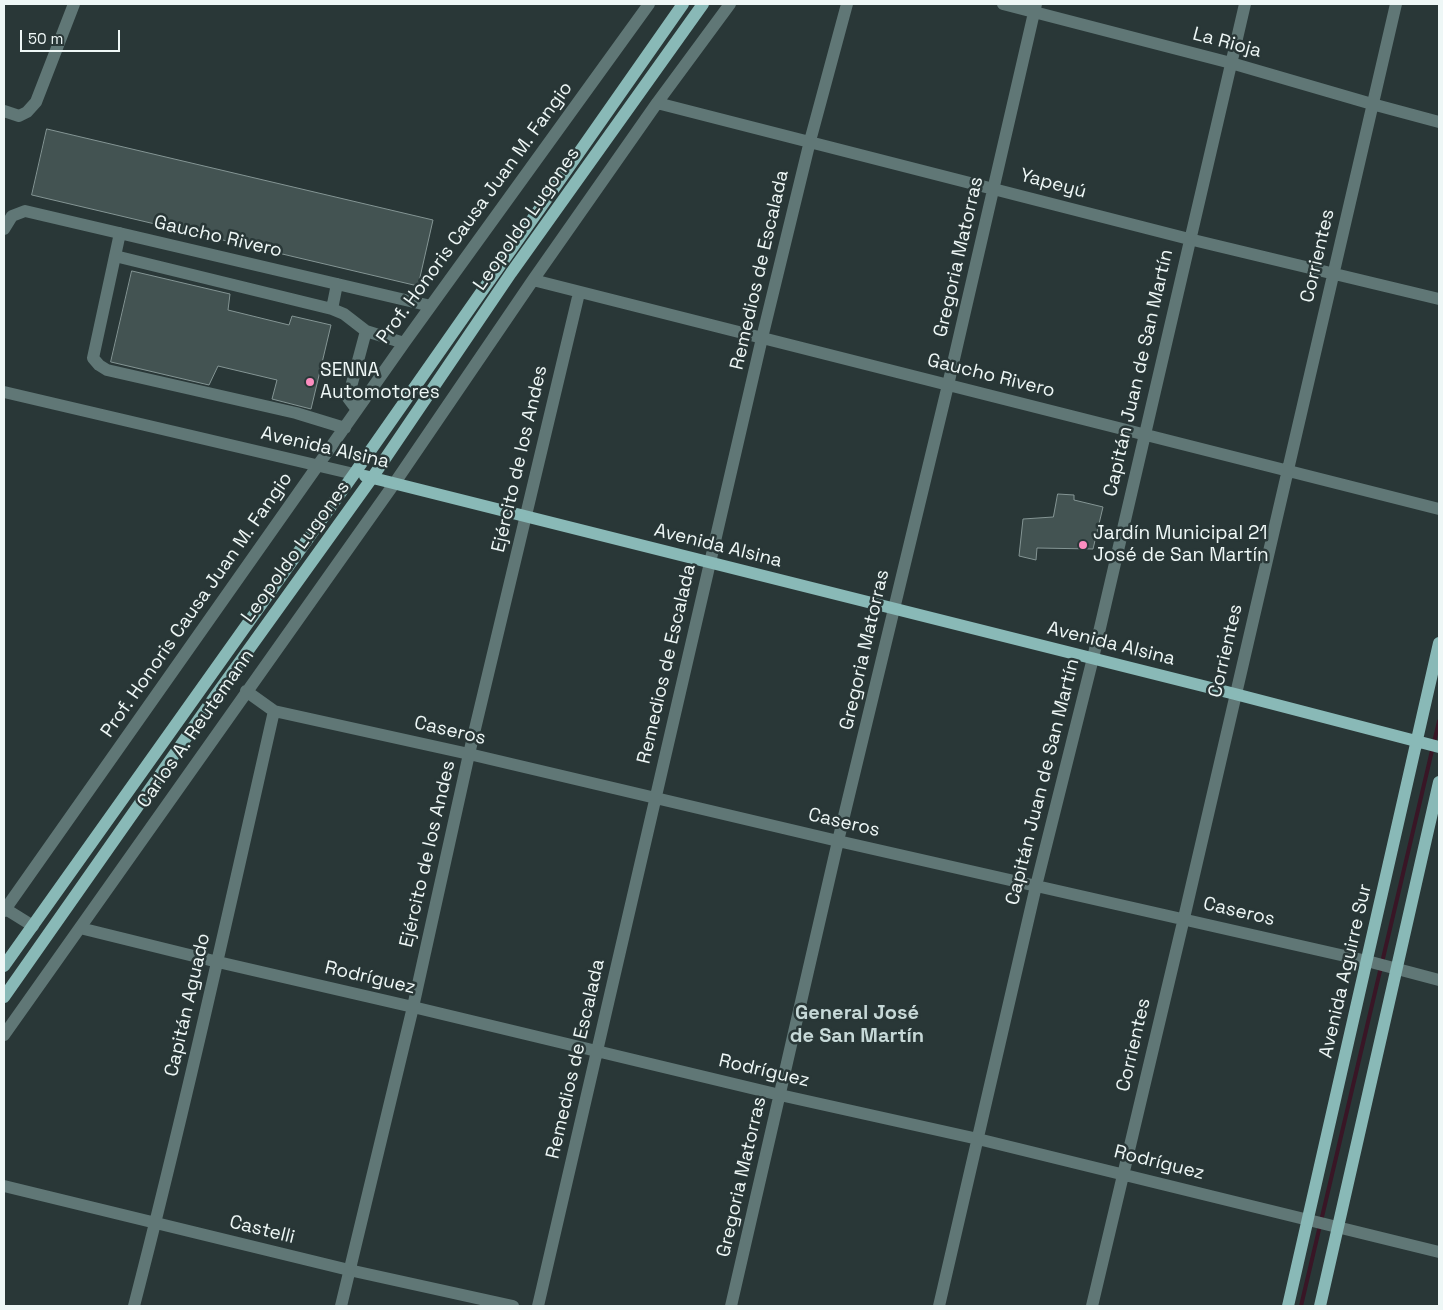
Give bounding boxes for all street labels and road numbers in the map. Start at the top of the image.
street label: La Rioja [1190,23,1264,63]
street label: Prof. Honoris Causa Juan M. Fangio [372,77,578,349]
street label: Leopoldo Lugones [469,143,585,295]
street label: Yapeyú [1017,164,1089,204]
street label: Remedios de Escalada [726,168,794,372]
street label: Gregoria Matorras [929,175,989,339]
street label: Corrientes [1296,207,1340,305]
street label: Gaucho Rivero [152,211,284,263]
street label: Capitán Juan de San Martín [1099,247,1179,499]
street label: Gaucho Rivero [925,349,1057,403]
street label: Ejército de los Andes [487,363,553,555]
street label: Avenida Alsina [259,422,391,474]
street label: Prof. Honoris Causa Juan M. Fangio [96,468,298,742]
street label: Leopoldo Lugones [237,477,355,627]
street label: Avenida Alsina [652,519,784,573]
street label: Remedios de Escalada [633,562,701,766]
street label: Gregoria Matorras [835,568,895,732]
street label: Corrientes [1204,602,1248,700]
street label: Avenida Alsina [1045,617,1177,671]
street label: Carlos A. Reutemann [133,645,259,813]
street label: Capitán Juan de San Martín [1001,656,1085,908]
street label: Caseros [412,712,488,750]
street label: Ejército de los Andes [395,758,461,950]
street label: Caseros [806,804,882,842]
street label: Avenida Aguirre Sur [1315,882,1377,1060]
street label: Caseros [1201,893,1277,931]
street label: Capitán Aguado [160,931,216,1079]
street label: Rodríguez [322,956,418,1000]
street label: Remedios de Escalada [542,957,610,1161]
street label: Corrientes [1112,996,1156,1094]
street label: Rodríguez [716,1049,812,1093]
street label: Gregoria Matorras [712,1095,772,1259]
street label: Rodríguez [1111,1141,1207,1185]
street label: Castelli [227,1211,297,1249]

